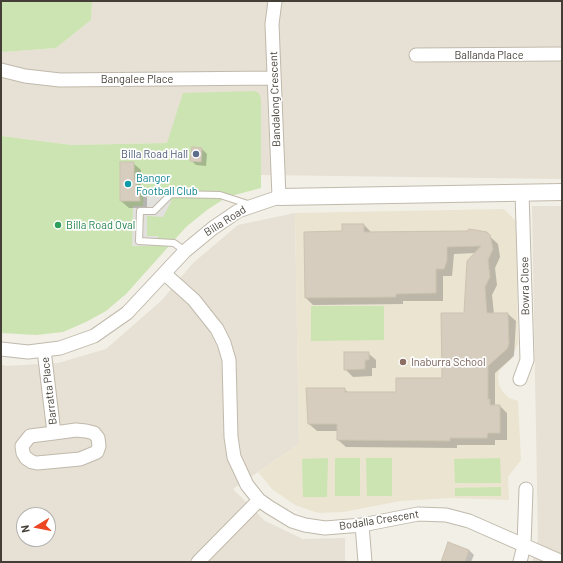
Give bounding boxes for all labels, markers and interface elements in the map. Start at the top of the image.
street label: Ballanda Place [454,48,524,62]
street label: Bandalong Crescent [267,51,283,147]
street label: Bangalee Place [101,72,173,86]
place label: Billa Road Hall [121,147,188,161]
marker: Billa Road Hall [191,149,201,159]
place label: Bangor Football Club [136,171,198,197]
marker: Bangor Football Club [123,179,133,189]
street label: Billa Road [202,203,248,239]
place label: Billa Road Oval [66,218,135,232]
marker: Billa Road Oval [53,220,63,230]
street label: Bowra Close [518,257,532,315]
place label: Inaburra School [411,355,486,369]
street label: Barratta Place [38,356,60,426]
marker: Inaburra School [398,357,408,367]
north arrow [16,507,56,547]
street label: Bodalla Crescent [338,507,420,533]
text: N [18,524,32,534]

